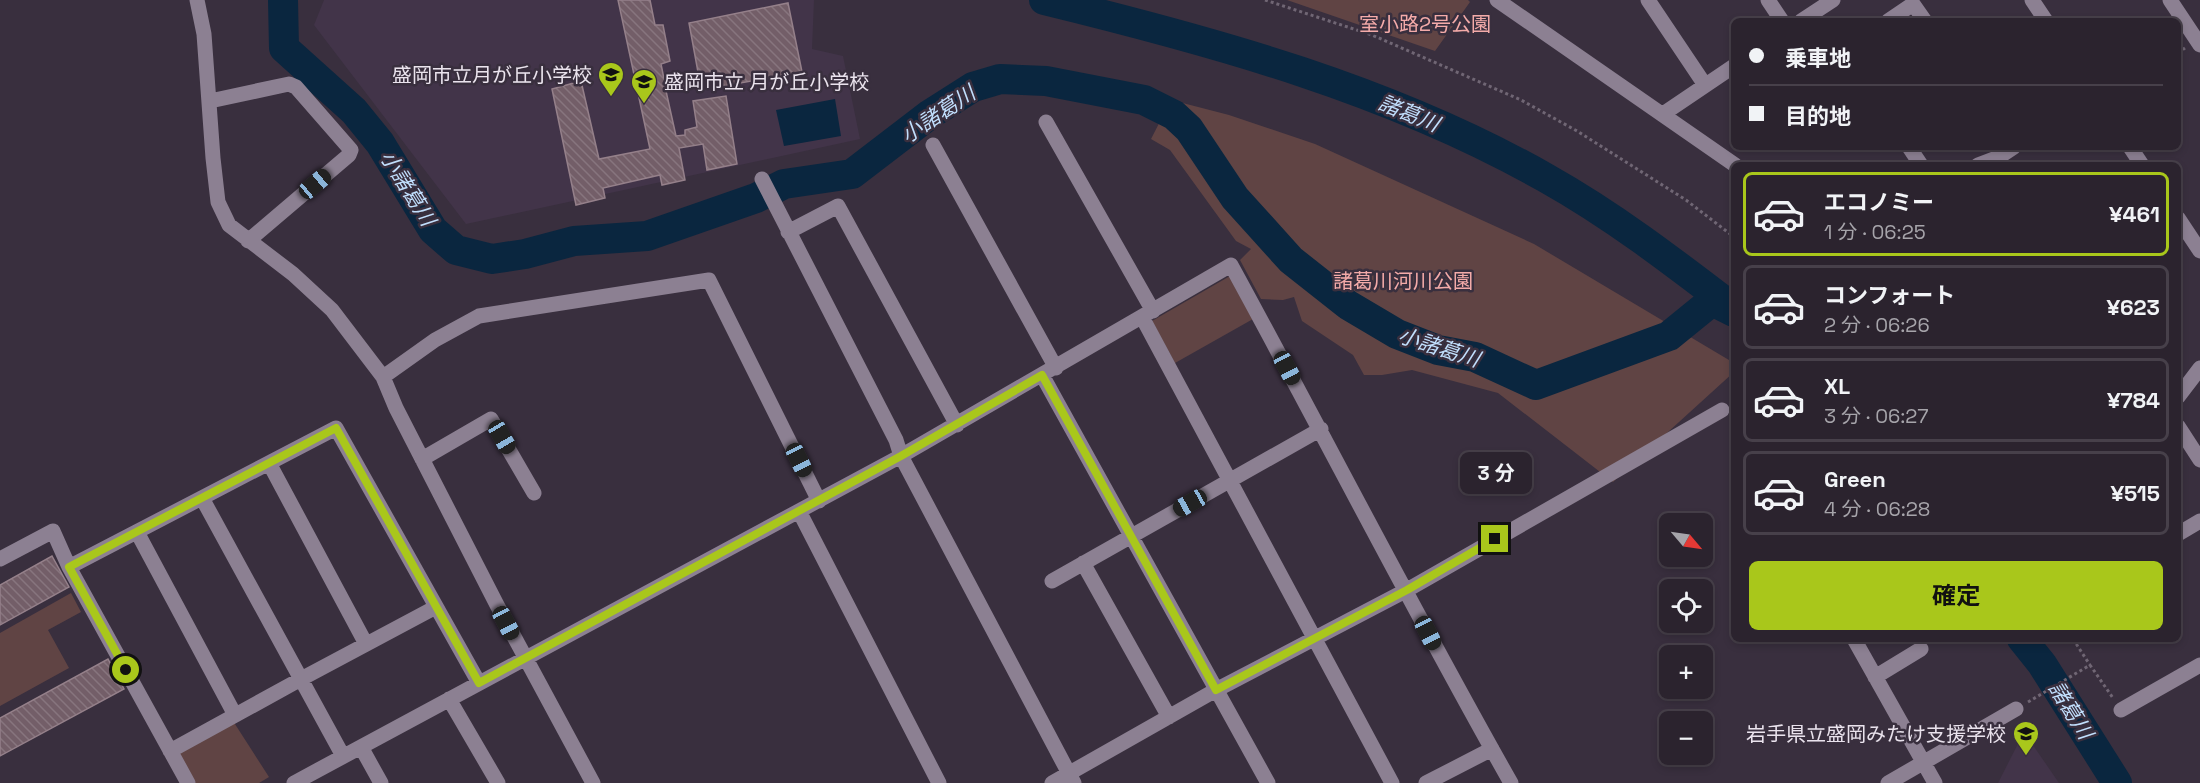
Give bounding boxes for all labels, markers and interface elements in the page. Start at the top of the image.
park label: 室小路2号公園 [1359,11,1491,37]
text: 乗車地 [1785,44,1851,72]
school or university icon: 盛岡市立月が丘小学校 [596,60,626,98]
place label: 盛岡市立月が丘小学校 [392,62,592,88]
school or university icon: 盛岡市立 月が丘小学校 [629,67,659,105]
place label: 盛岡市立 月が丘小学校 [664,69,869,95]
water label: 小諸葛川 [896,78,982,149]
water label: 諸葛川 [1375,89,1445,138]
text: 目的地 [1785,102,1851,130]
water label: 小諸葛川 [374,145,443,232]
car [295,166,335,202]
icon: car [1752,187,1806,241]
text: エコノミー [1824,188,1934,216]
text: ¥461 [2109,200,2160,228]
text: 1 分 · 06:25 [1824,219,1926,245]
park label: 諸葛川河川公園 [1333,268,1473,294]
icon: car [1752,280,1806,334]
text: コンフォート [1824,281,1955,309]
text: ¥623 [2106,293,2160,321]
text: 2 分 · 06:26 [1824,312,1930,338]
water label: 小諸葛川 [1395,321,1485,373]
car [1271,348,1303,388]
text: XL [1824,372,1850,400]
icon: car [1752,373,1806,427]
text: ¥784 [2107,386,2160,414]
text: 3 分 · 06:27 [1824,403,1929,429]
car [485,417,519,457]
car [783,440,815,480]
callout: 3 分 [1459,452,1531,494]
text: 3 分 [1477,460,1515,486]
text: Green [1824,465,1886,493]
icon: car [1752,466,1806,520]
text: ¥515 [2110,479,2160,507]
car [1170,486,1210,520]
text: 4 分 · 06:28 [1824,496,1930,522]
north arrow [1659,513,1713,567]
map controls [1659,513,1713,765]
route end [1481,525,1508,552]
button: 確定 [1749,561,2163,630]
button: locate [1659,579,1713,633]
car [490,603,522,643]
car [1412,613,1444,653]
button: + [1659,645,1713,699]
route start [112,656,139,683]
water label: 諸葛川 [2043,676,2100,746]
button: − [1659,711,1713,765]
school or university icon: 岩手県立盛岡みたけ支援学校 [2011,719,2041,757]
place label: 岩手県立盛岡みたけ支援学校 [1746,721,2006,747]

